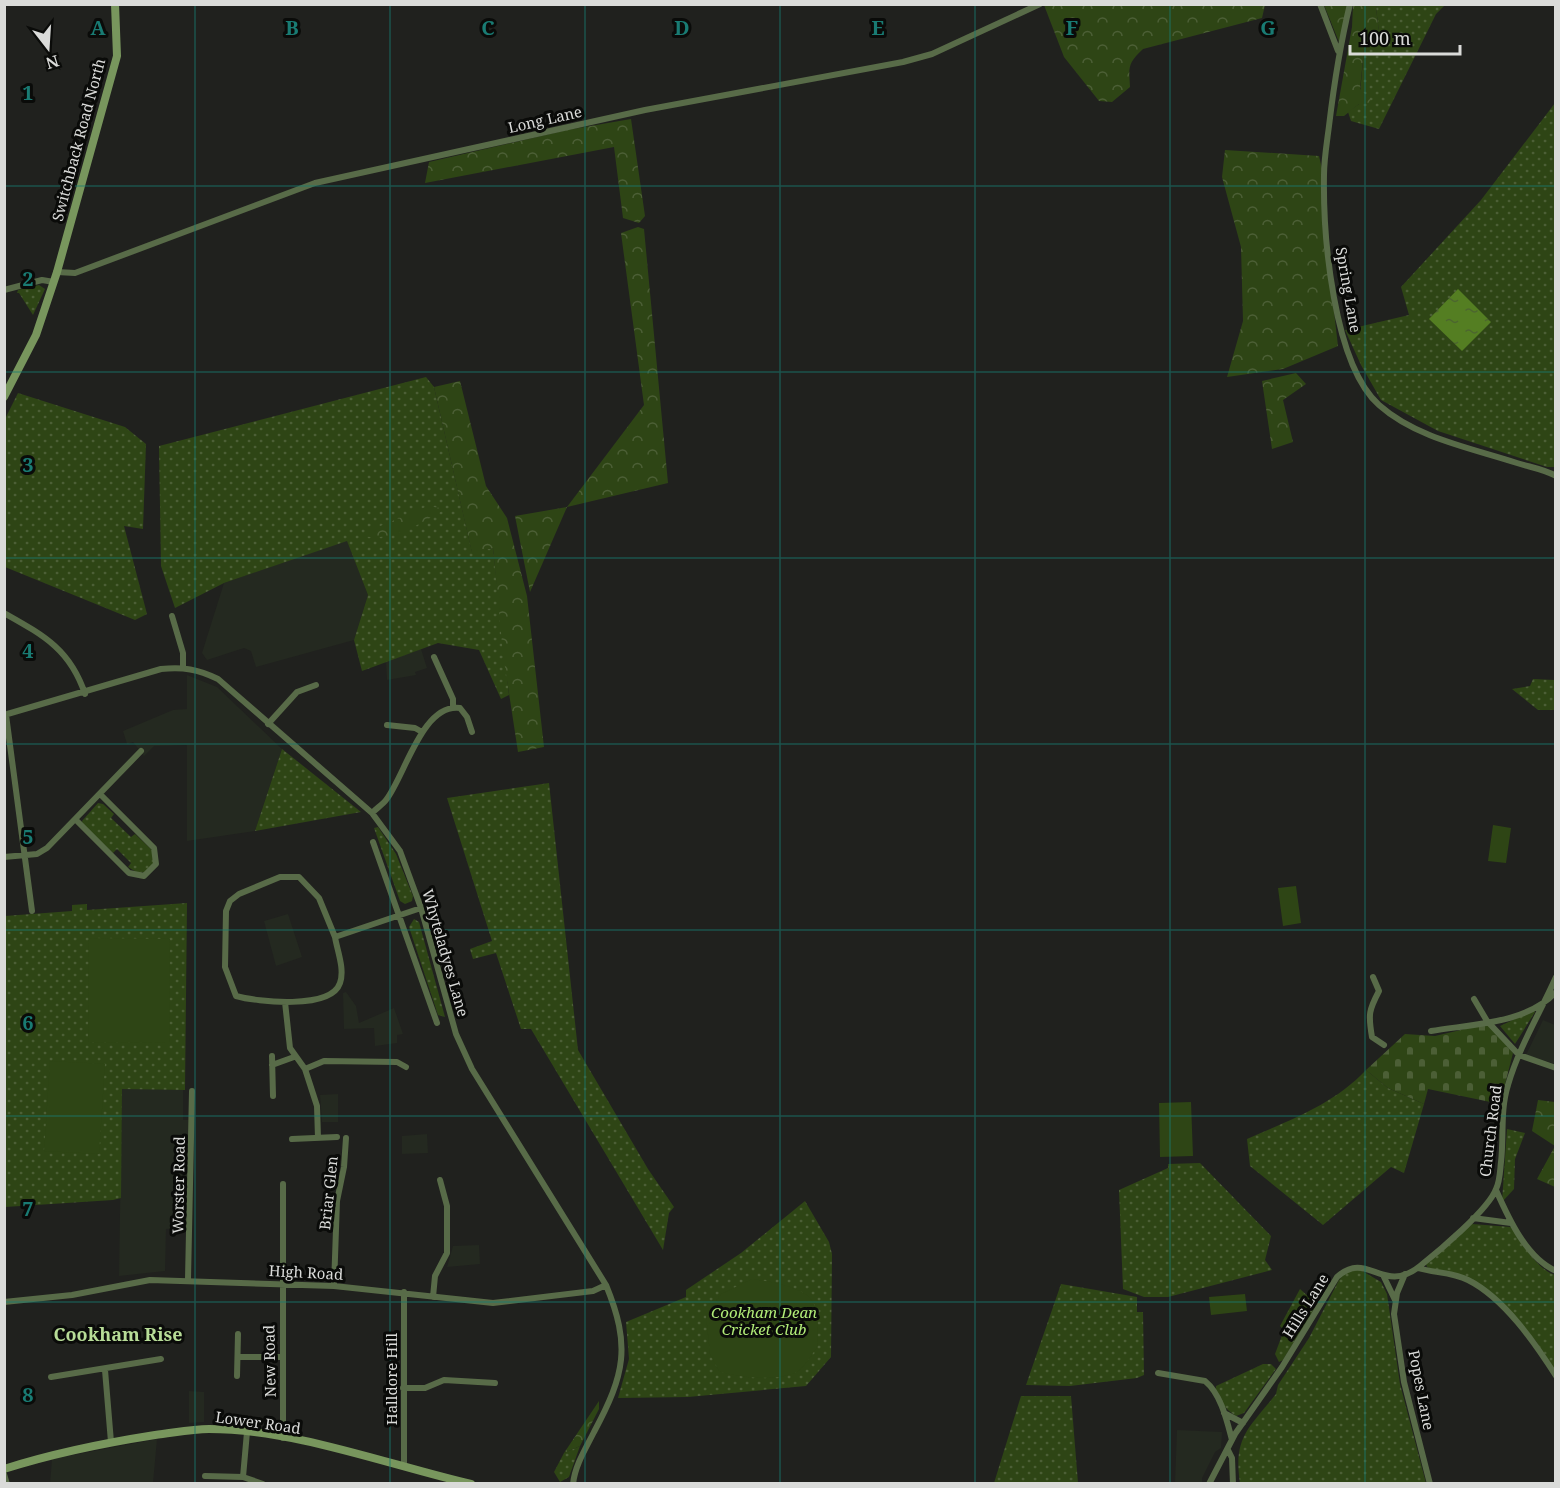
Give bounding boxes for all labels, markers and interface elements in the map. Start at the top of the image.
text: A [90,14,106,41]
text: B [285,14,299,41]
text: C [481,14,495,41]
text: D [674,14,690,41]
text: E [871,14,885,41]
text: F [1066,14,1078,41]
text: G [1260,14,1276,41]
north arrow [18,18,78,78]
scale bar [1350,18,1460,56]
text: 100 m [1359,26,1411,50]
street label: Switchback Road North [49,57,109,223]
text: 1 [22,79,34,106]
street label: Long Lane [506,101,584,137]
street label: Spring Lane [1332,246,1366,334]
text: 2 [22,265,34,292]
text: 3 [22,451,34,478]
text: 4 [22,637,34,664]
text: 5 [22,823,34,850]
street label: Whyteladyes Lane [418,887,474,1019]
text: 6 [22,1009,34,1036]
street label: Church Road [1474,1084,1506,1178]
street label: Worster Road [167,1136,189,1234]
street label: Briar Glen [314,1155,342,1231]
text: 7 [22,1195,34,1222]
street label: High Road [268,1260,344,1284]
street label: Hills Lane [1278,1270,1333,1341]
park label: Cookham Dean Cricket Club [711,1302,817,1339]
district label: Cookham Rise [54,1322,182,1346]
street label: New Road [258,1325,280,1397]
street label: Halldore Hill [381,1332,401,1425]
street label: Popes Lane [1404,1348,1440,1432]
text: 8 [22,1381,34,1408]
street label: Lower Road [214,1406,302,1438]

